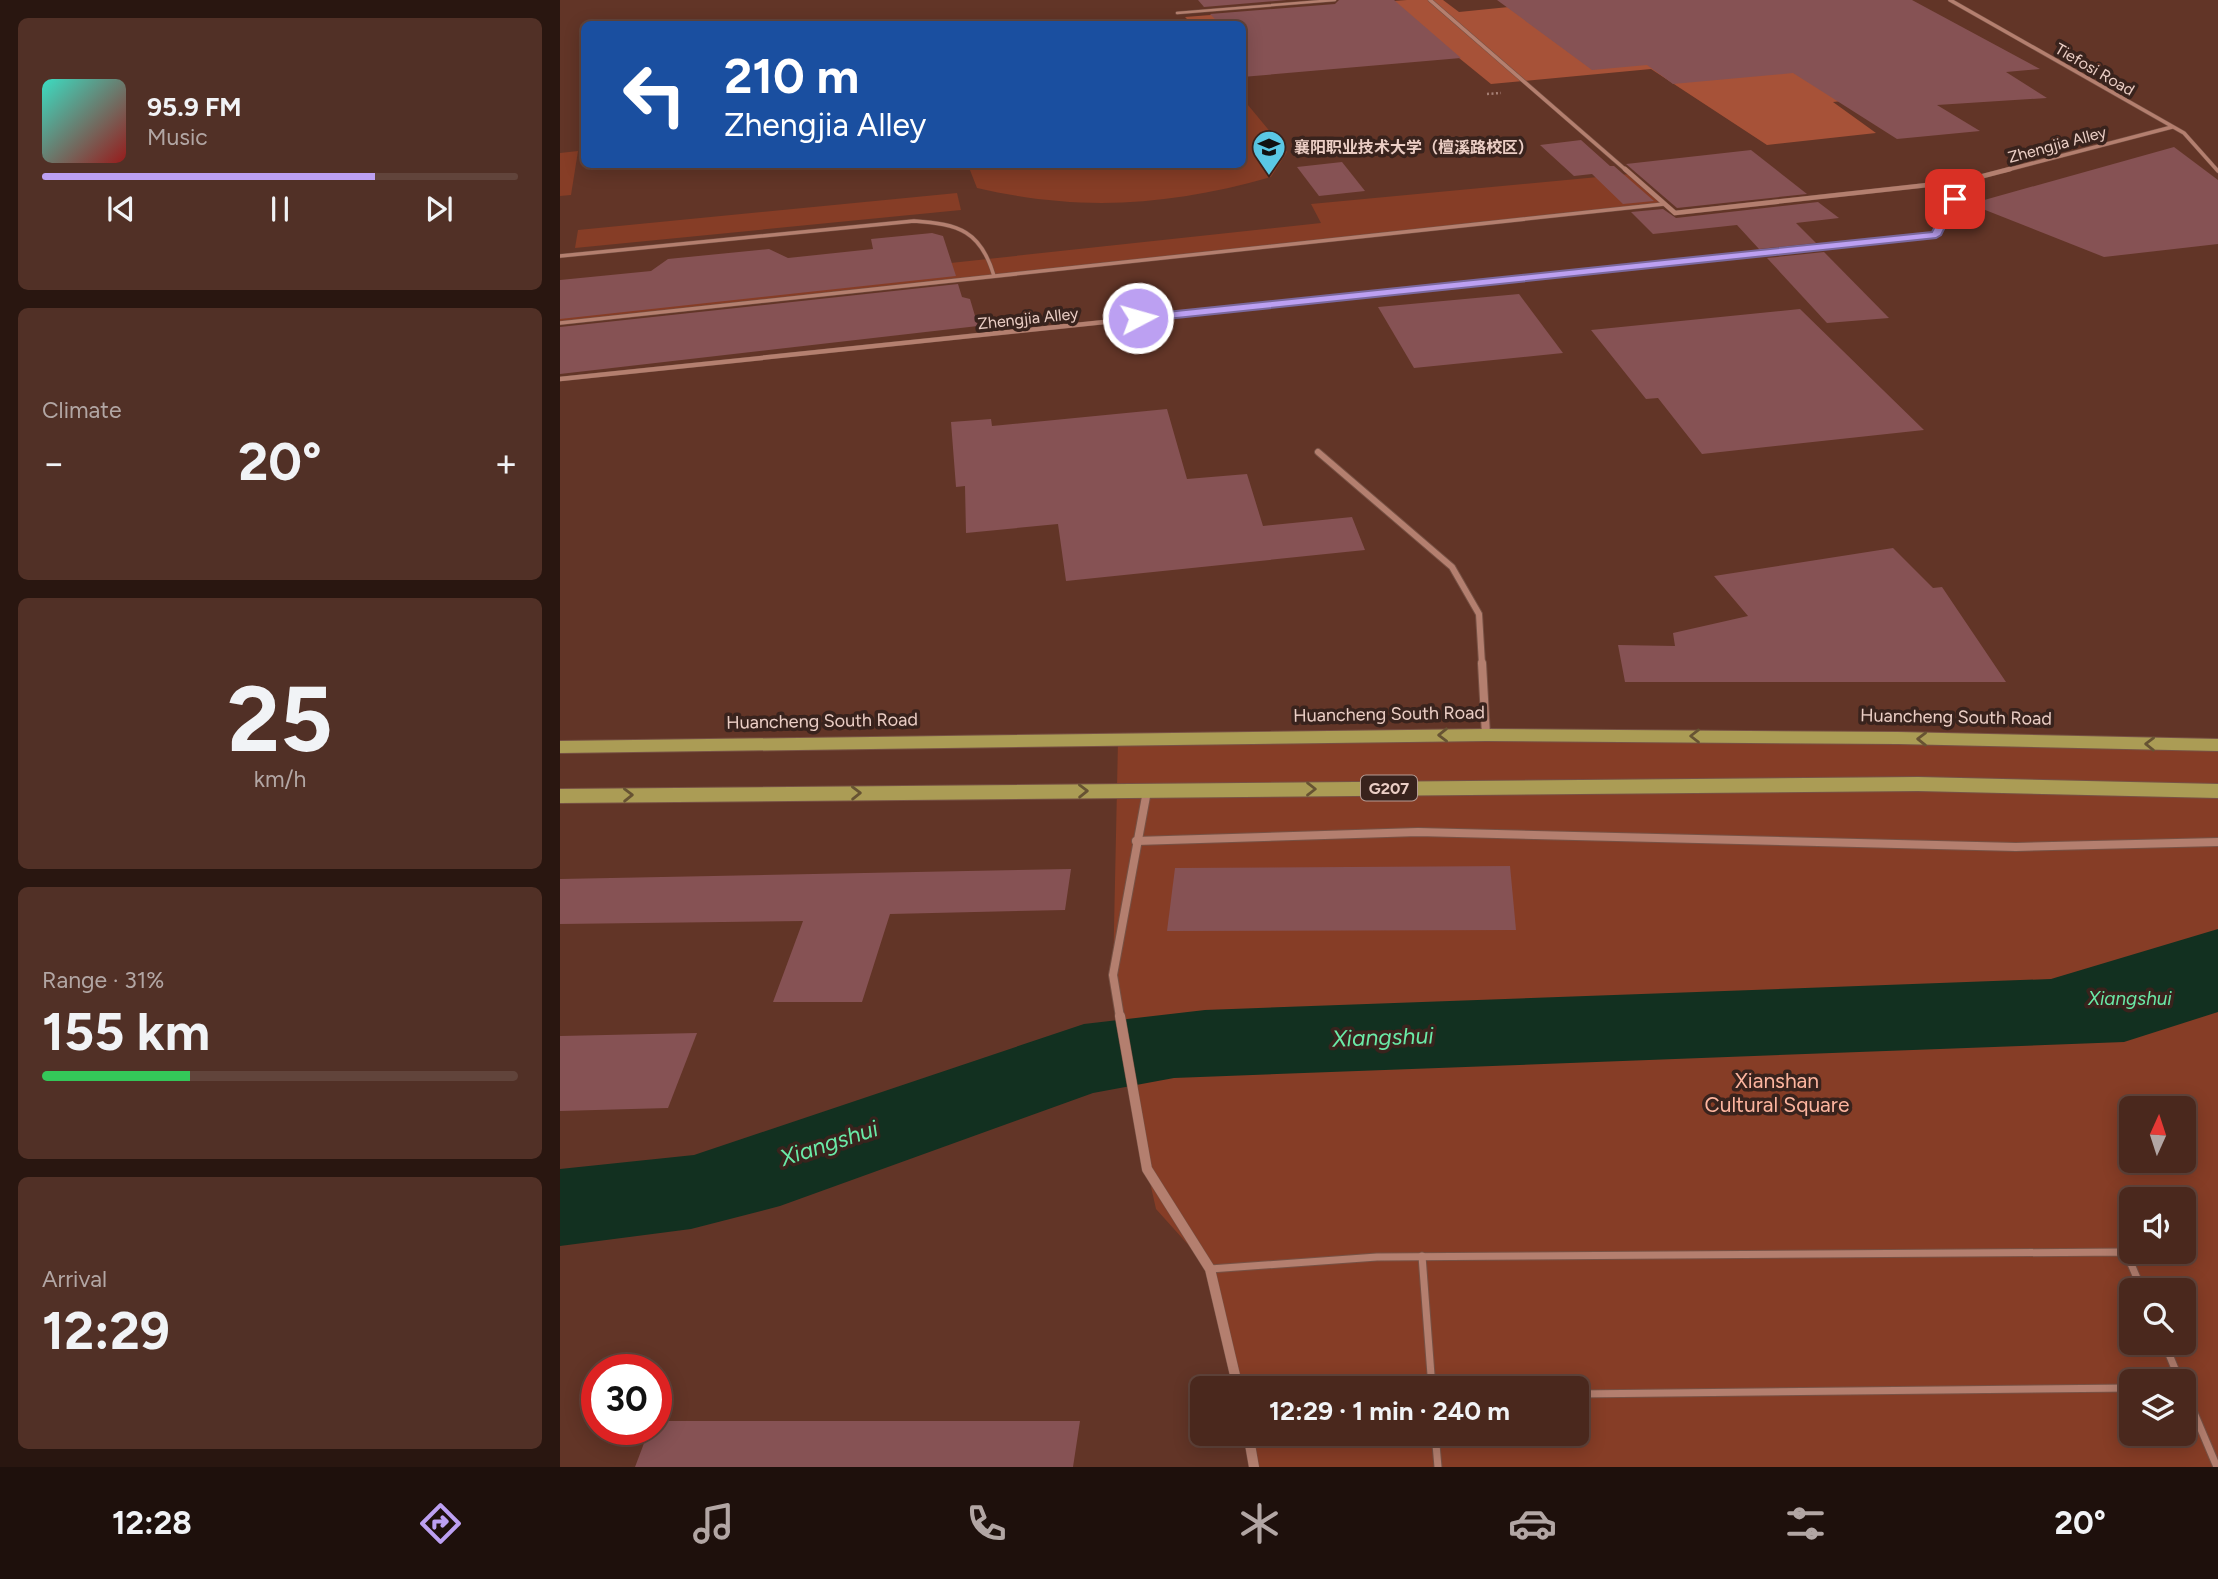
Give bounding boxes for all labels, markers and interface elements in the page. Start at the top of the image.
street label: Tiefosi Road [2052,39,2138,100]
text: 210 m [724,46,859,105]
icon: left [609,49,700,140]
text: 95.9 FM [147,91,242,123]
text: Zhengjia Alley [724,106,926,144]
street label: Zhengjia Alley [2006,122,2109,167]
text: Music [147,123,208,151]
school or university icon: 襄阳职业技术大学（檀溪路校区） [1250,128,1288,177]
place label: 襄阳职业技术大学（檀溪路校区） [1294,138,1534,157]
pin [1925,169,1985,229]
icon: arrive [1936,180,1974,218]
icon: previous [102,190,140,228]
icon: pause [261,190,299,228]
icon: next [420,190,458,228]
position arrow [1101,281,1175,355]
street label: Zhengjia Alley [977,304,1080,333]
text: Climate [42,396,121,424]
text: 20° [238,431,322,493]
text: − [42,440,66,486]
text: + [494,440,518,486]
text: 25 [227,665,333,774]
street label: Huancheng South Road [1293,701,1485,727]
street label: Huancheng South Road [1860,704,2052,730]
street label: Huancheng South Road [726,708,918,734]
one-way arrow [1437,728,1448,743]
one-way arrow [1689,728,1700,744]
one-way arrow [1917,731,1928,746]
one-way arrow [2144,736,2155,751]
text: km/h [254,765,306,793]
road number: G207 [1361,776,1417,800]
one-way arrow [1306,781,1316,797]
one-way arrow [1078,783,1089,799]
one-way arrow [851,785,861,801]
one-way arrow [623,787,634,803]
text: Range · 31% [42,966,164,994]
water label: Xiangshui [2087,987,2172,1010]
text: 155 km [42,1001,210,1063]
water label: Xiangshui [1331,1021,1435,1053]
park label: Xianshan Cultural Square [1705,1068,1849,1117]
north arrow [2119,1096,2196,1172]
map controls [2119,1096,2196,1446]
water label: Xiangshui [776,1114,882,1172]
button: sound [2119,1187,2196,1264]
text: Arrival [42,1265,107,1293]
button: search [2119,1278,2196,1355]
text: 12:29 [42,1300,170,1362]
speed limit sign: 30 [581,1354,672,1445]
button: layers [2119,1369,2196,1446]
text: 12:29 · 1 min · 240 m [1269,1395,1510,1427]
icon: directions [416,1499,465,1548]
icon: music [689,1499,738,1548]
icon: phone [962,1499,1011,1548]
icon: climate [1235,1499,1284,1548]
icon: car [1508,1499,1557,1548]
icon: filters [1781,1499,1830,1548]
text: 12:28 [112,1504,192,1542]
text: 20° [2054,1504,2106,1542]

